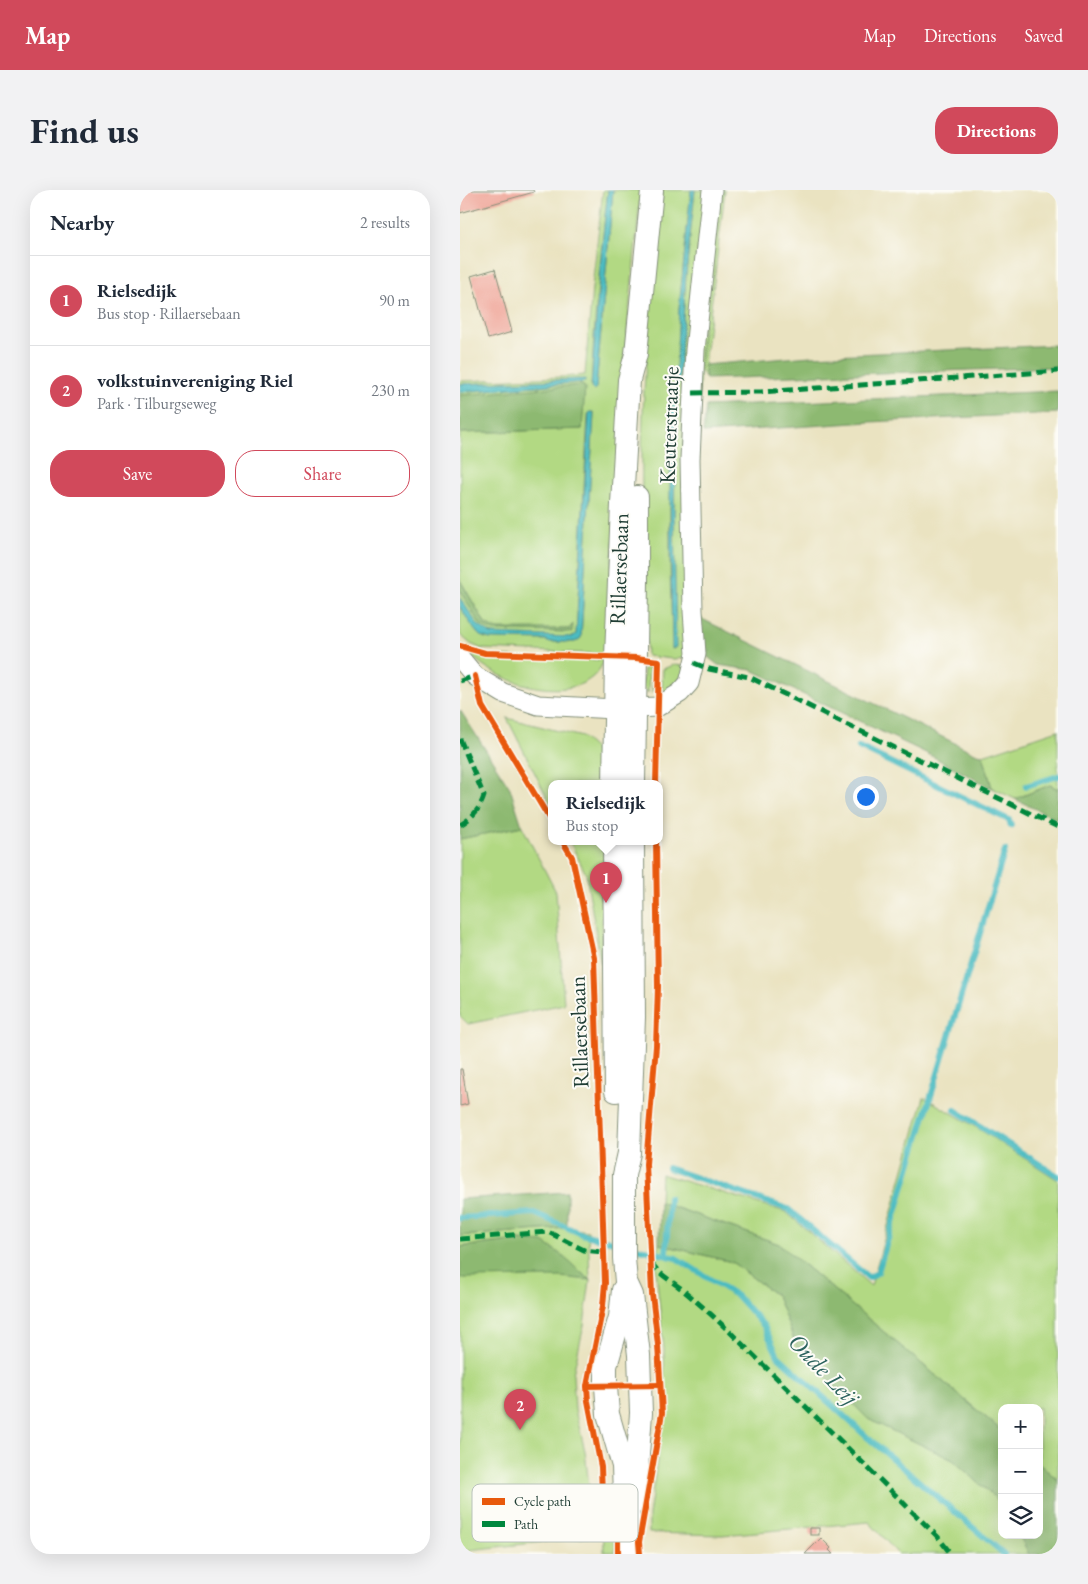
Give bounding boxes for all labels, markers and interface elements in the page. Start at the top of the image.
text: Map [25,20,70,51]
text: Map [864,24,896,47]
text: Directions [924,24,996,47]
text: Saved [1024,24,1063,47]
button: Directions [935,107,1058,154]
text: Find us [30,108,139,153]
text: Nearby [50,209,114,236]
text: 2 results [360,212,410,233]
text: Rielsedijk [97,278,177,303]
text: 1 [62,290,70,311]
text: 90 m [379,290,410,311]
text: Bus stop · Rillaersebaan [97,303,241,324]
street label: Keuterstraatje [652,365,686,484]
text: volkstuinvereniging Riel [97,368,293,393]
text: 2 [62,380,70,401]
text: 230 m [371,380,410,401]
text: Park · Tilburgseweg [97,393,217,414]
button: Save [50,450,225,497]
button: Share [235,450,410,497]
street label: Rillaersebaan [603,512,635,626]
popup [548,780,663,845]
your location [853,784,879,810]
text: Rielsedijk [566,790,645,815]
text: Bus stop [566,815,618,836]
pin: 1 [590,862,622,903]
street label: Rillaersebaan [563,975,595,1089]
water label: Oude Leij [782,1326,867,1413]
pin: 2 [504,1389,536,1430]
map controls [998,1404,1043,1539]
button: + [998,1404,1043,1449]
button: − [998,1449,1043,1494]
legend [472,1484,638,1542]
text: Cycle path [514,1492,571,1510]
button: layers [998,1494,1043,1539]
text: Path [514,1515,538,1533]

